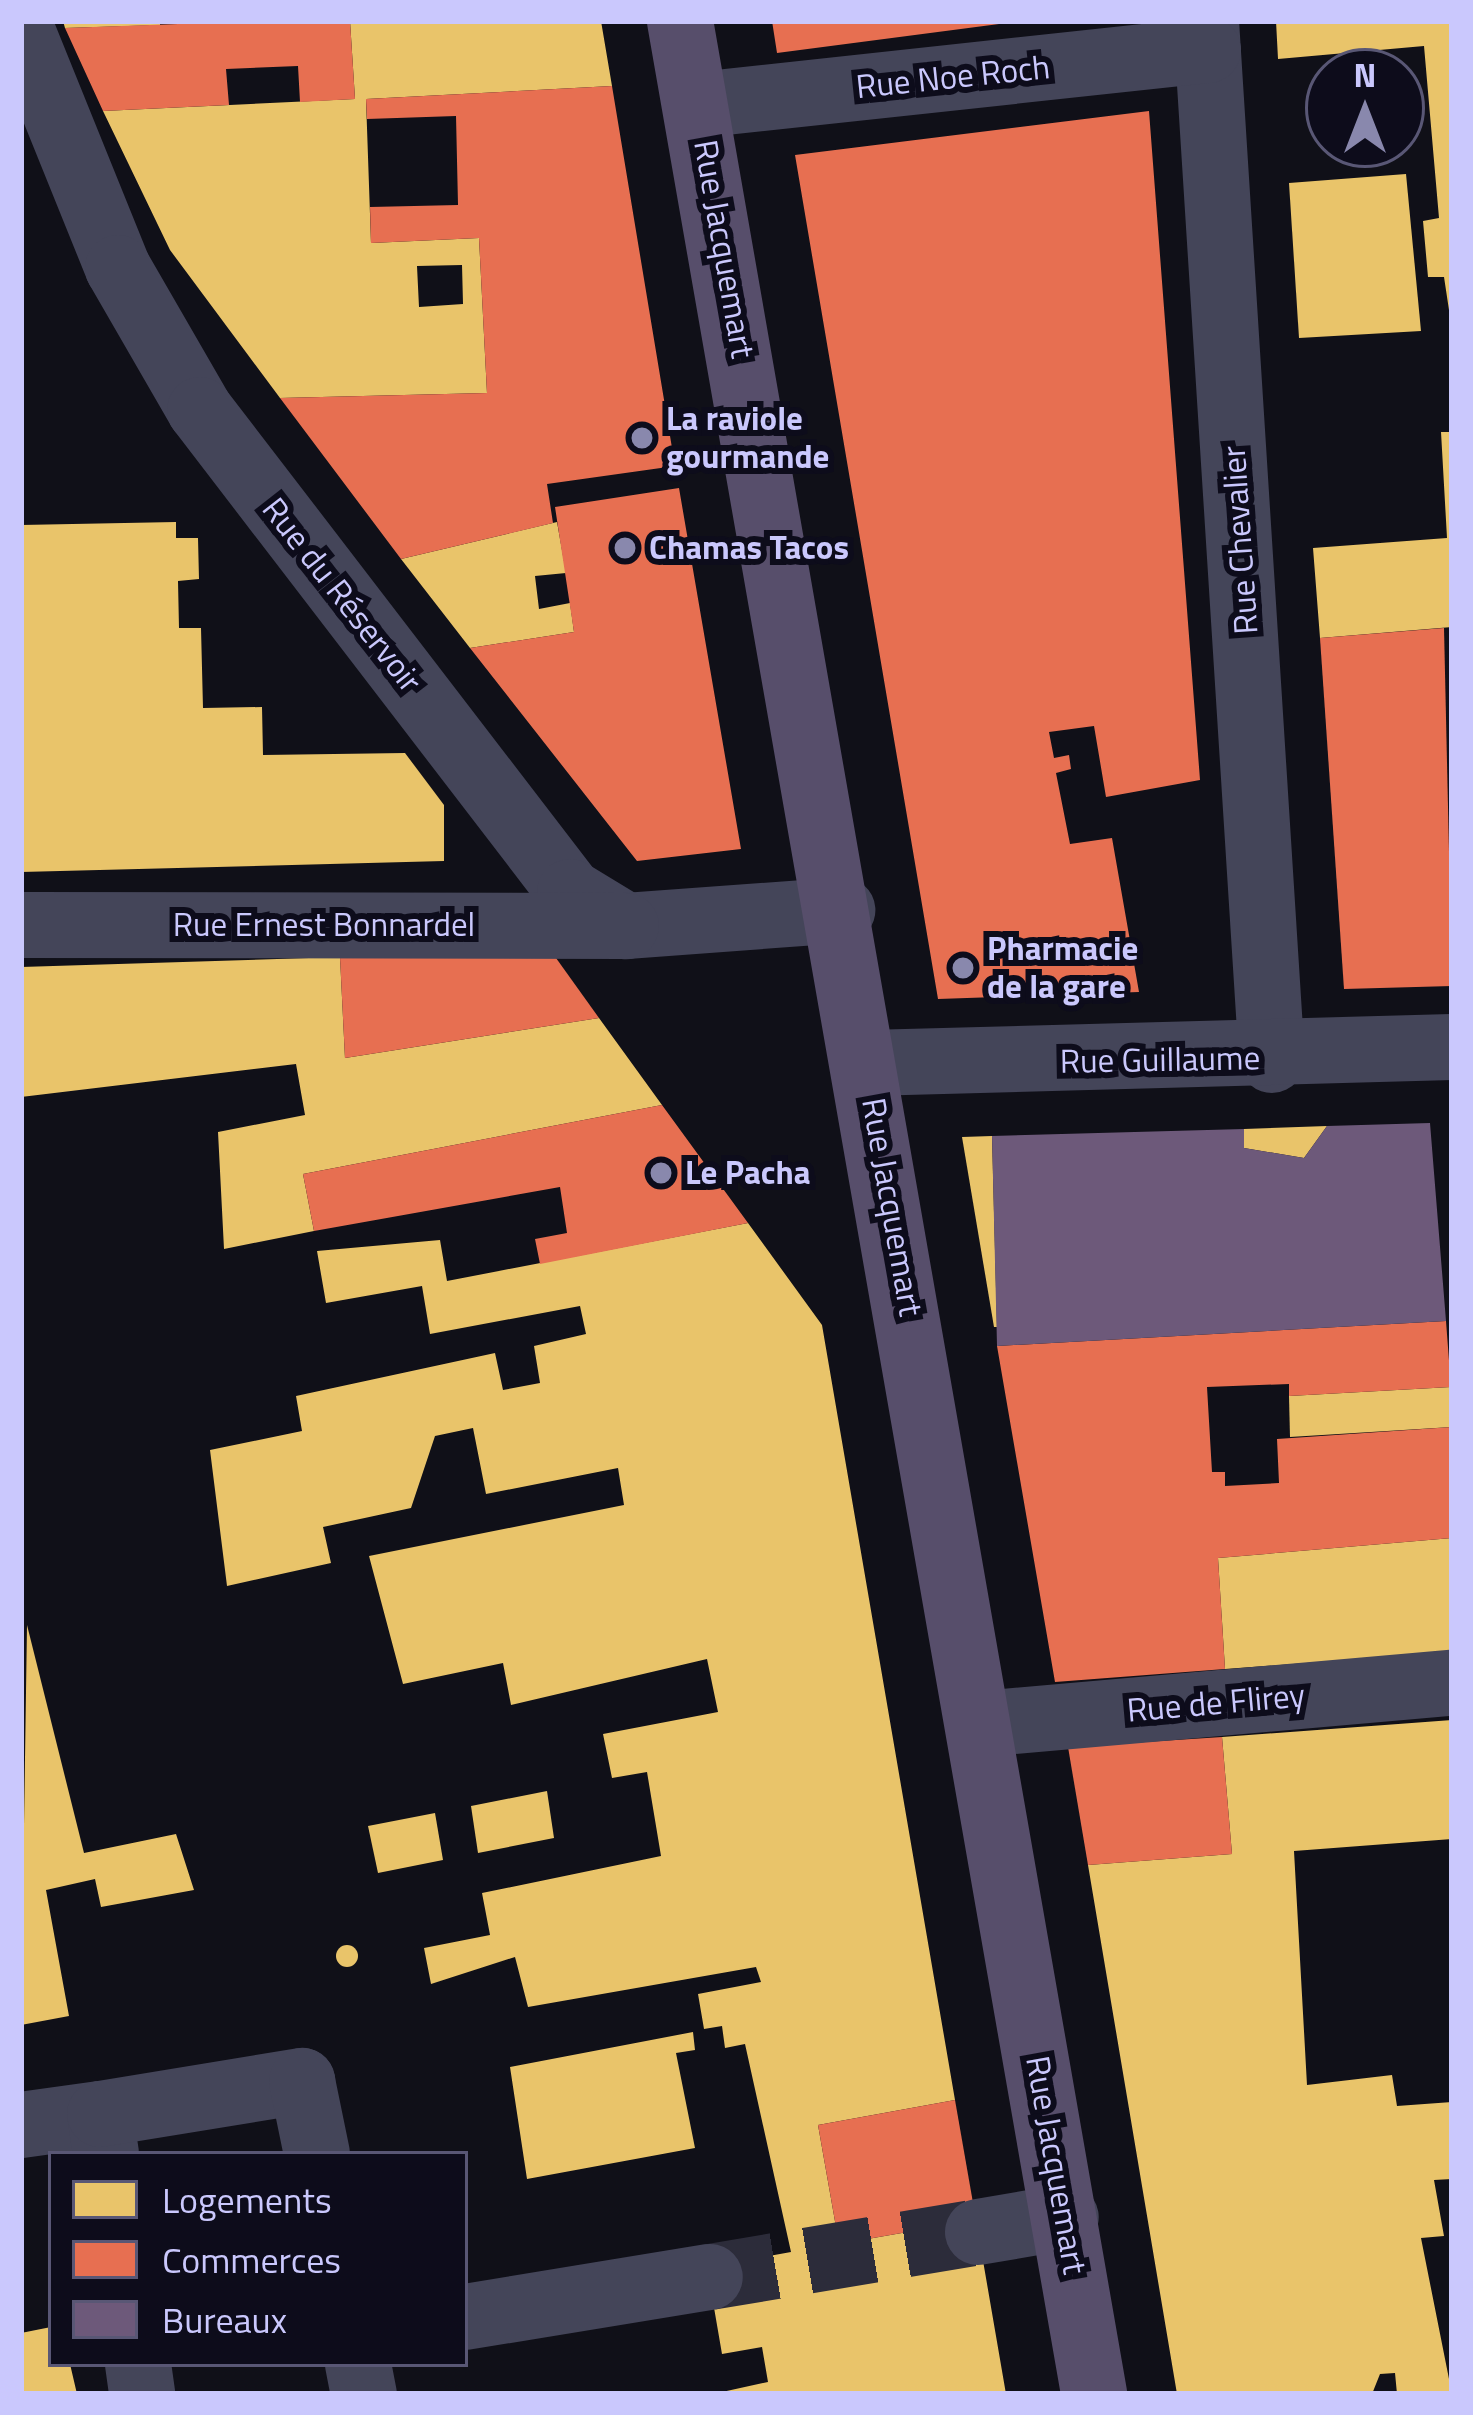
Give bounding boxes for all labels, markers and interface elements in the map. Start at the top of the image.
street label: Rue Noe Roch [854,47,1052,107]
north arrow [1305,48,1425,168]
text: N [1354,50,1376,100]
street label: Rue Jacquemart [685,137,763,361]
place label: La raviole gourmande [666,399,829,477]
marker: La raviole gourmande [629,425,655,451]
street label: Rue Chevalier [1214,444,1266,636]
street label: Rue du Réservoir [254,490,430,700]
place label: Chamas Tacos [649,528,849,568]
marker: Chamas Tacos [612,535,638,561]
street label: Rue Ernest Bonnardel [173,905,475,945]
place label: Pharmacie de la gare [987,929,1138,1007]
marker: Pharmacie de la gare [950,955,976,981]
street label: Rue Guillaume [1060,1038,1260,1082]
street label: Rue Jacquemart [853,1095,931,1319]
place label: Le Pacha [685,1153,811,1193]
marker: Le Pacha [648,1160,674,1186]
street label: Rue de Flirey [1125,1675,1307,1731]
street label: Rue Jacquemart [1017,2053,1095,2277]
legend [48,2151,468,2367]
text: Logements [162,2172,332,2227]
text: Commerces [162,2232,341,2287]
text: Bureaux [162,2292,287,2347]

